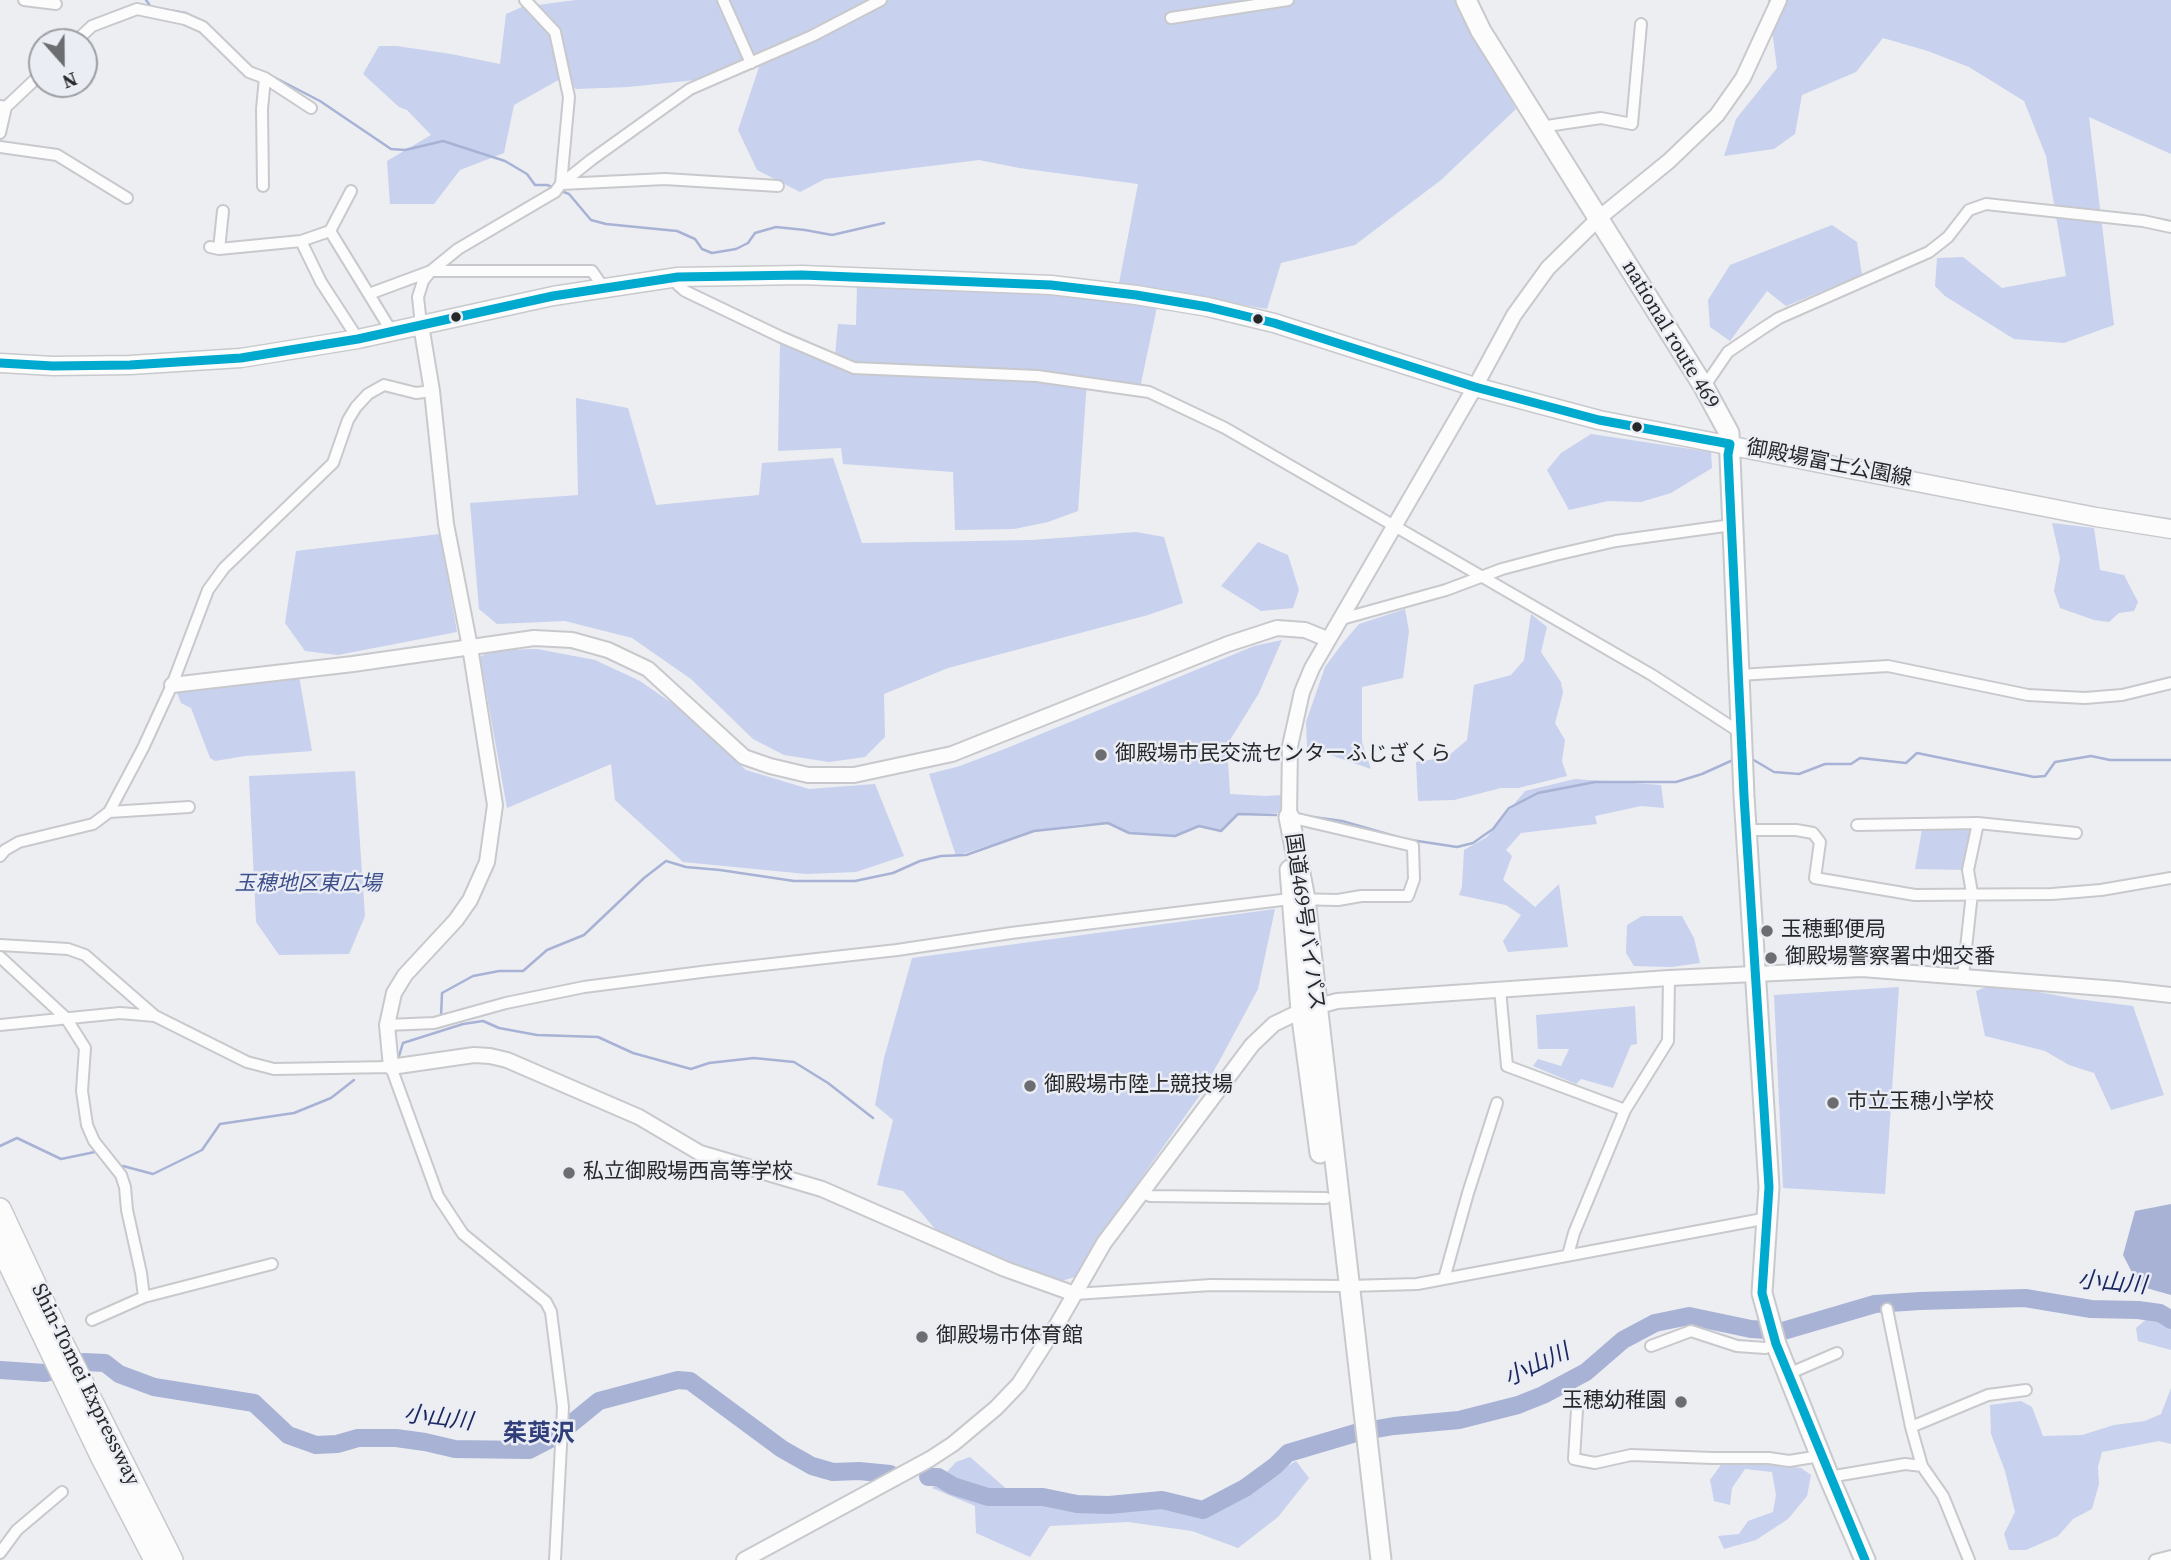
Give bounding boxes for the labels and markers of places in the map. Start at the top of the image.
unlabelled marker [449,310,463,324]
unlabelled marker [1251,312,1265,326]
unlabelled marker [1630,420,1644,434]
place label: 御殿場市民交流センターふじざくら [1115,742,1451,768]
marker: 御殿場市民交流センターふじざくら [1093,747,1109,763]
place label: 玉穂郵便局 [1781,918,1886,944]
marker: 玉穂郵便局 [1759,923,1775,939]
place label: 御殿場警察署中畑交番 [1785,945,1995,971]
marker: 御殿場警察署中畑交番 [1763,950,1779,966]
place label: 御殿場市陸上競技場 [1044,1073,1233,1099]
marker: 御殿場市陸上競技場 [1022,1078,1038,1094]
place label: 市立玉穂小学校 [1847,1090,1994,1116]
marker: 市立玉穂小学校 [1825,1095,1841,1111]
place label: 私立御殿場西高等学校 [583,1160,793,1186]
marker: 私立御殿場西高等学校 [561,1165,577,1181]
place label: 御殿場市体育館 [936,1324,1083,1350]
marker: 御殿場市体育館 [914,1329,930,1345]
place label: 玉穂幼稚園 [1562,1389,1667,1415]
marker: 玉穂幼稚園 [1673,1394,1689,1410]

